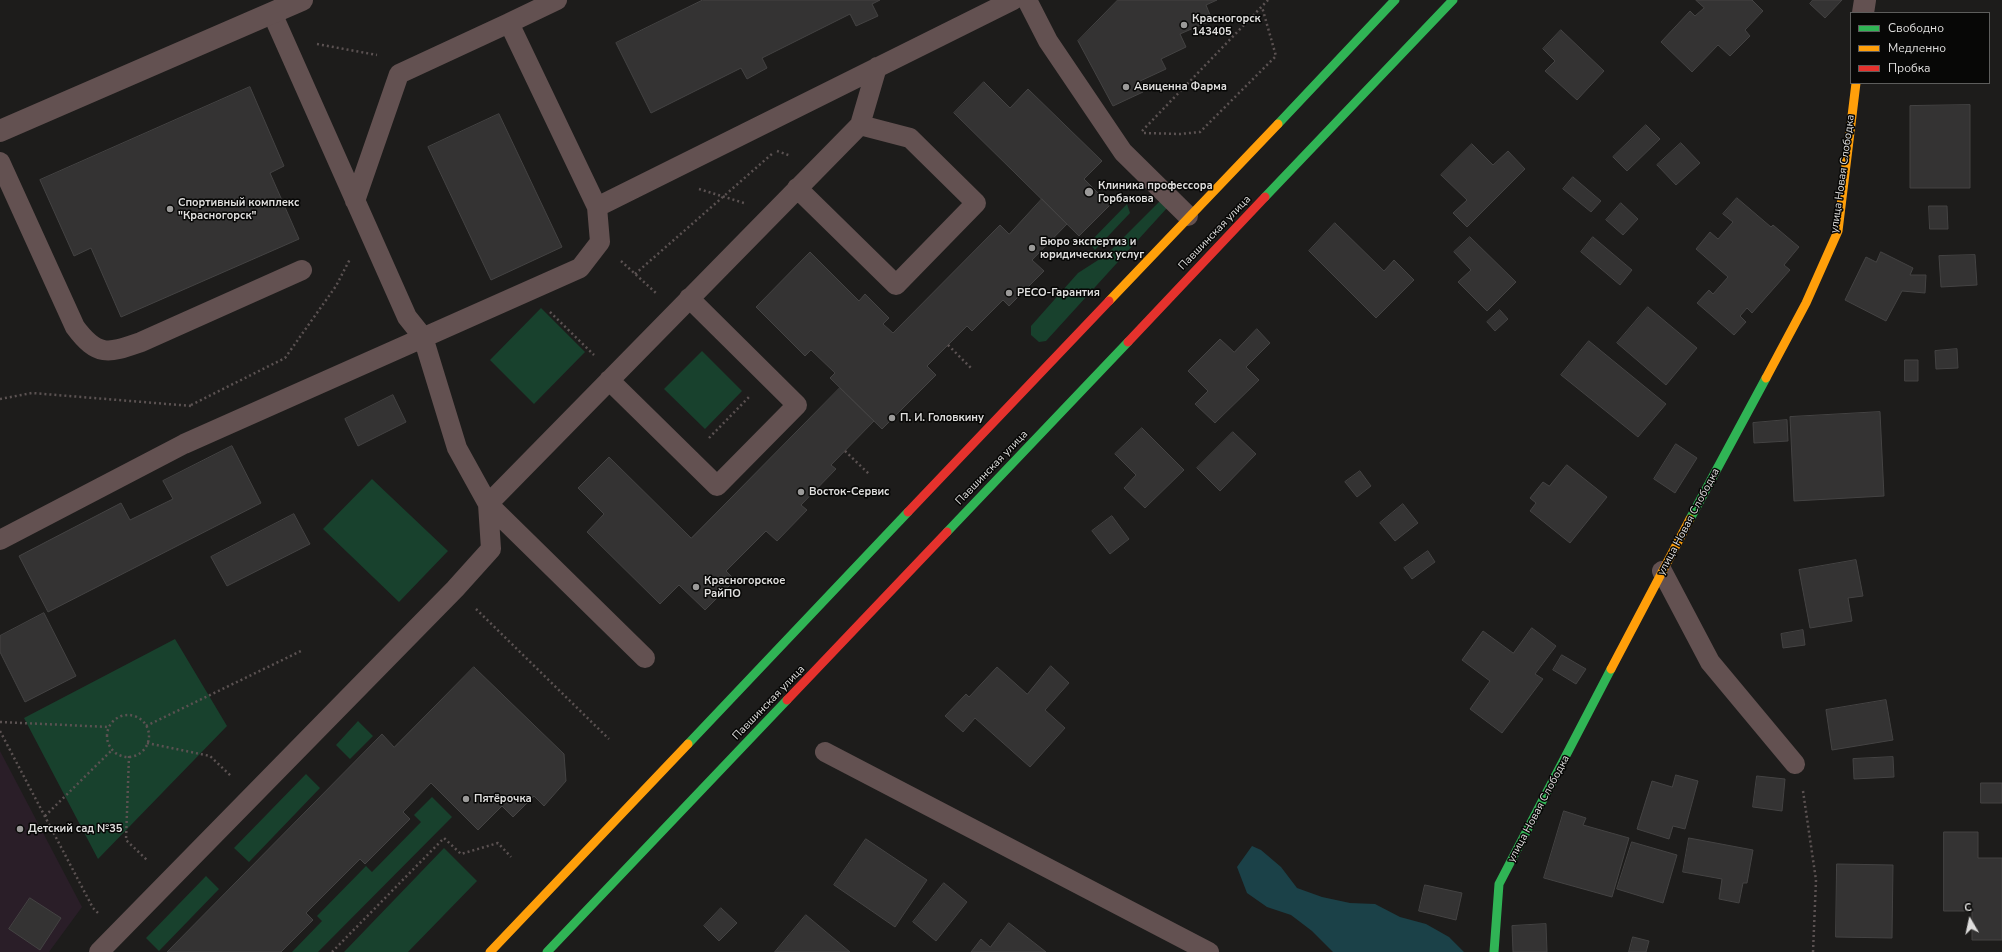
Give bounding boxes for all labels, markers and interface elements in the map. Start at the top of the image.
place label: Красногорск 143405 [1192,12,1261,38]
legend [1850,12,1990,84]
marker: Красногорск 143405 [1179,20,1189,30]
text: Свободно [1888,20,1944,36]
text: Медленно [1888,40,1946,56]
text: Пробка [1888,60,1931,76]
place label: Авиценна Фарма [1134,80,1227,94]
marker: Авиценна Фарма [1121,82,1131,92]
street label: улица Новая Слободка [1828,114,1858,234]
place label: Клиника профессора Горбакова [1098,179,1213,205]
marker: Клиника профессора Горбакова [1083,186,1095,198]
street label: Павшинская улица [1176,193,1254,273]
place label: Спортивный комплекс "Красногорск" [178,196,299,222]
marker: Спортивный комплекс "Красногорск" [165,204,175,214]
place label: Бюро экспертиз и юридических услуг [1040,235,1144,261]
marker: Бюро экспертиз и юридических услуг [1027,243,1037,253]
place label: РЕСО-Гарантия [1017,286,1100,300]
marker: РЕСО-Гарантия [1004,288,1014,298]
place label: П. И. Головкину [900,411,984,425]
marker: П. И. Головкину [887,413,897,423]
street label: Павшинская улица [953,428,1031,508]
street label: улица Новая Слободка [1655,466,1723,578]
place label: Восток-Сервис [809,485,889,499]
marker: Восток-Сервис [796,487,806,497]
place label: Красногорское РайПО [704,574,785,600]
marker: Красногорское РайПО [691,582,701,592]
street label: Павшинская улица [730,663,808,743]
street label: улица Новая Слободка [1505,753,1573,865]
place label: Пятёрочка [474,792,532,806]
marker: Пятёрочка [461,794,471,804]
place label: Детский сад №35 [28,822,122,836]
marker: Детский сад №35 [15,824,25,834]
north arrow [1950,900,1990,940]
text: С [1963,900,1973,916]

